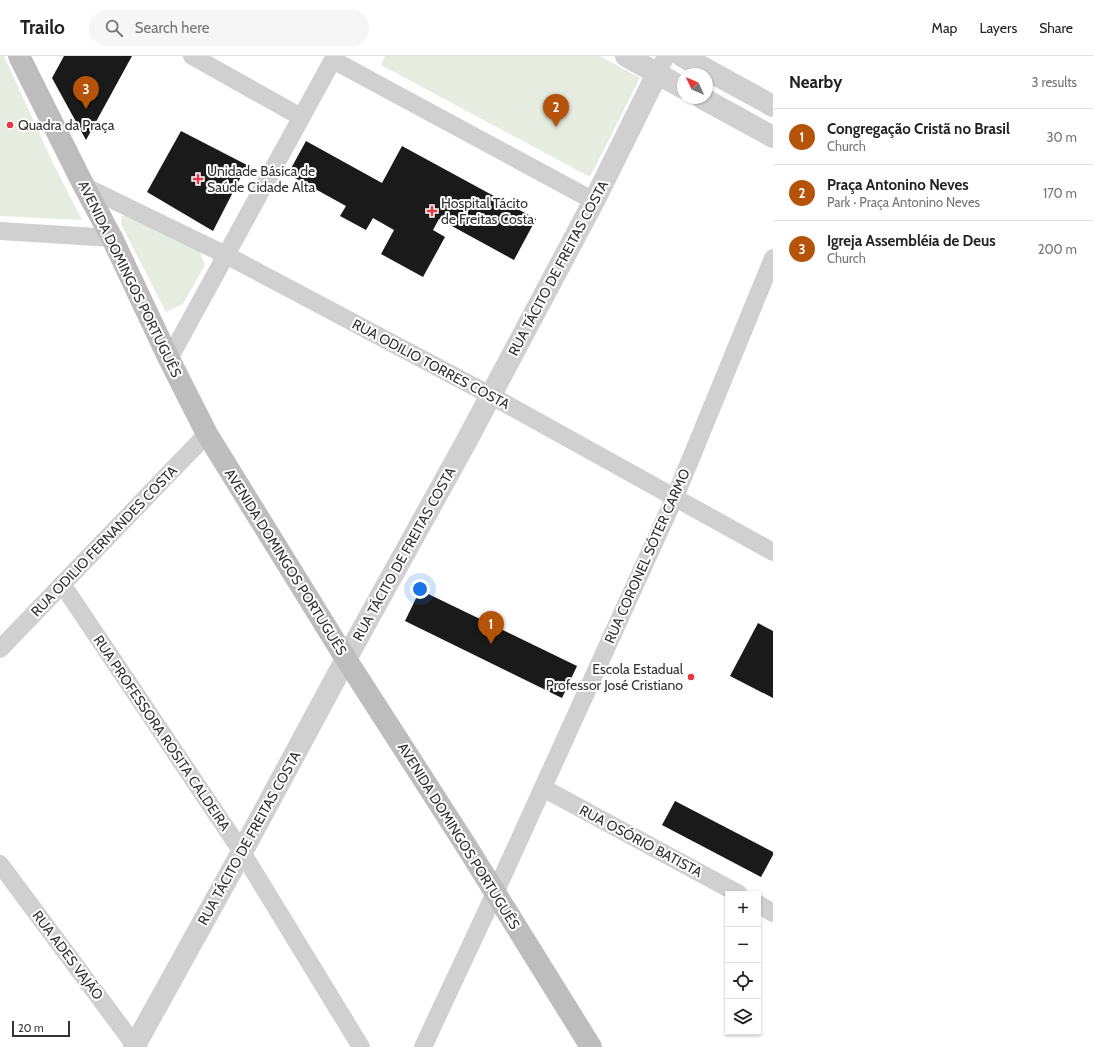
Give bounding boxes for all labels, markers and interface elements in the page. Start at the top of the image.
search box [89,10,369,46]
text: Trailo [20,16,65,39]
icon: search [103,17,125,39]
text: Search here [135,19,209,37]
text: Map [932,19,957,37]
text: Layers [979,19,1017,37]
text: Share [1039,19,1073,37]
north arrow [677,68,713,104]
text: Nearby [789,72,842,92]
text: 3 results [1031,74,1077,90]
pin: 3 [73,76,99,109]
pin: 2 [543,94,569,127]
place label: Quadra da Praça [18,116,115,134]
marker: Quadra da Praça [5,120,15,130]
text: Congregação Cristã no Brasil [827,120,1010,138]
text: 1 [800,129,804,145]
text: 30 m [1047,129,1077,145]
text: Church [827,138,866,154]
place label: Unidade Básica de Saúde Cidade Alta [207,162,315,196]
marker: Unidade Básica de Saúde Cidade Alta [192,173,204,185]
text: Praça Antonino Neves [827,176,969,194]
street label: RUA TÁCITO DE FREITAS COSTA [504,177,612,359]
street label: AVENIDA DOMINGOS PORTUGUÊS [74,178,186,380]
text: 2 [799,185,805,201]
text: 170 m [1043,185,1077,201]
place label: Hospital Tácito de Freitas Costa [441,194,534,228]
text: Park · Praça Antonino Neves [827,194,980,210]
marker: Hospital Tácito de Freitas Costa [426,205,438,217]
text: Igreja Assembléia de Deus [827,232,996,250]
text: 3 [798,241,806,257]
text: 200 m [1038,241,1077,257]
text: Church [827,250,866,266]
street label: RUA ODILIO TORRES COSTA [349,315,513,413]
street label: RUA ODILIO FERNANDES COSTA [27,461,181,620]
street label: RUA TÁCITO DE FREITAS COSTA [349,464,460,644]
street label: AVENIDA DOMINGOS PORTUGUÊS [221,465,351,659]
street label: RUA CORONEL SÓTER CARMO [600,466,694,646]
your location [410,579,430,599]
pin: 1 [478,611,504,644]
street label: RUA PROFESSORA ROSITA CALDEIRA [90,632,235,835]
place label: Escola Estadual Professor José Cristiano [546,660,684,694]
marker: Escola Estadual Professor José Cristiano [686,672,696,682]
street label: AVENIDA DOMINGOS PORTUGUÊS [394,739,524,933]
street label: RUA TÁCITO DE FREITAS COSTA [194,748,305,928]
street label: RUA OSÓRIO BATISTA [576,801,706,881]
map controls [725,891,761,1035]
button: + [725,891,761,927]
street label: RUA ADES VAJÃO [29,907,108,1003]
button: − [725,927,761,963]
button: locate [725,963,761,999]
button: layers [725,999,761,1035]
scale bar [12,1019,70,1038]
text: 20 m [18,1021,44,1035]

